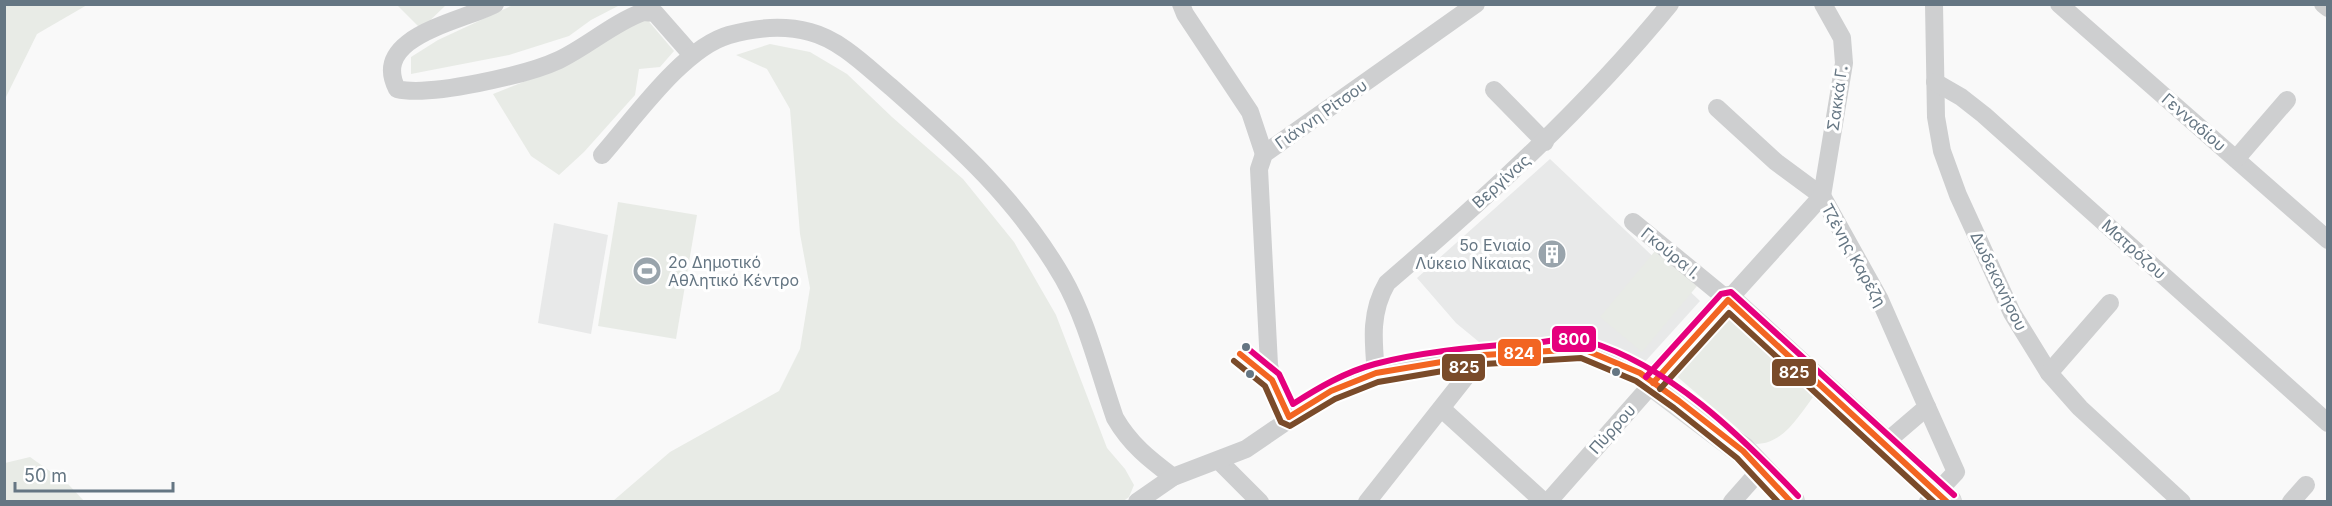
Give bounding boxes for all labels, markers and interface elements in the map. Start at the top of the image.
street label: Σακκά Γ. [1822,64,1852,132]
street label: Γιάννη Ρίτσου [1271,75,1371,153]
street label: Γενναδίου [2158,89,2230,155]
street label: Βεργίνας [1468,150,1534,212]
street label: Τζένης Καρέζη [1817,200,1891,310]
street label: Ματρόζου [2098,215,2170,283]
street label: Γκούρα Ι. [1637,223,1705,283]
street label: Δωδεκανήσου [1966,228,2032,334]
place label: 5ο Ενιαίο Λύκειο Νίκαιας [1415,235,1531,273]
building icon: 5ο Ενιαίο Λύκειο Νίκαιας [1536,238,1568,270]
place label: 2o Δημοτικό Αθλητικό Κέντρο [668,252,799,290]
sports icon: 2o Δημοτικό Αθλητικό Κέντρο [631,255,663,287]
line badge: 800 [1551,325,1597,353]
text: 800 [1558,329,1590,349]
line badge: 824 [1497,338,1542,367]
unlabelled marker [1240,341,1252,353]
text: 824 [1503,343,1535,363]
line badge: 825 [1441,353,1486,382]
text: 825 [1449,357,1479,377]
line badge: 825 [1771,358,1817,387]
text: 825 [1779,362,1809,382]
unlabelled marker [1610,366,1622,378]
unlabelled marker [1244,368,1256,380]
street label: Πύρρου [1584,400,1640,458]
scale bar [15,455,172,493]
text: 50 m [24,465,67,486]

